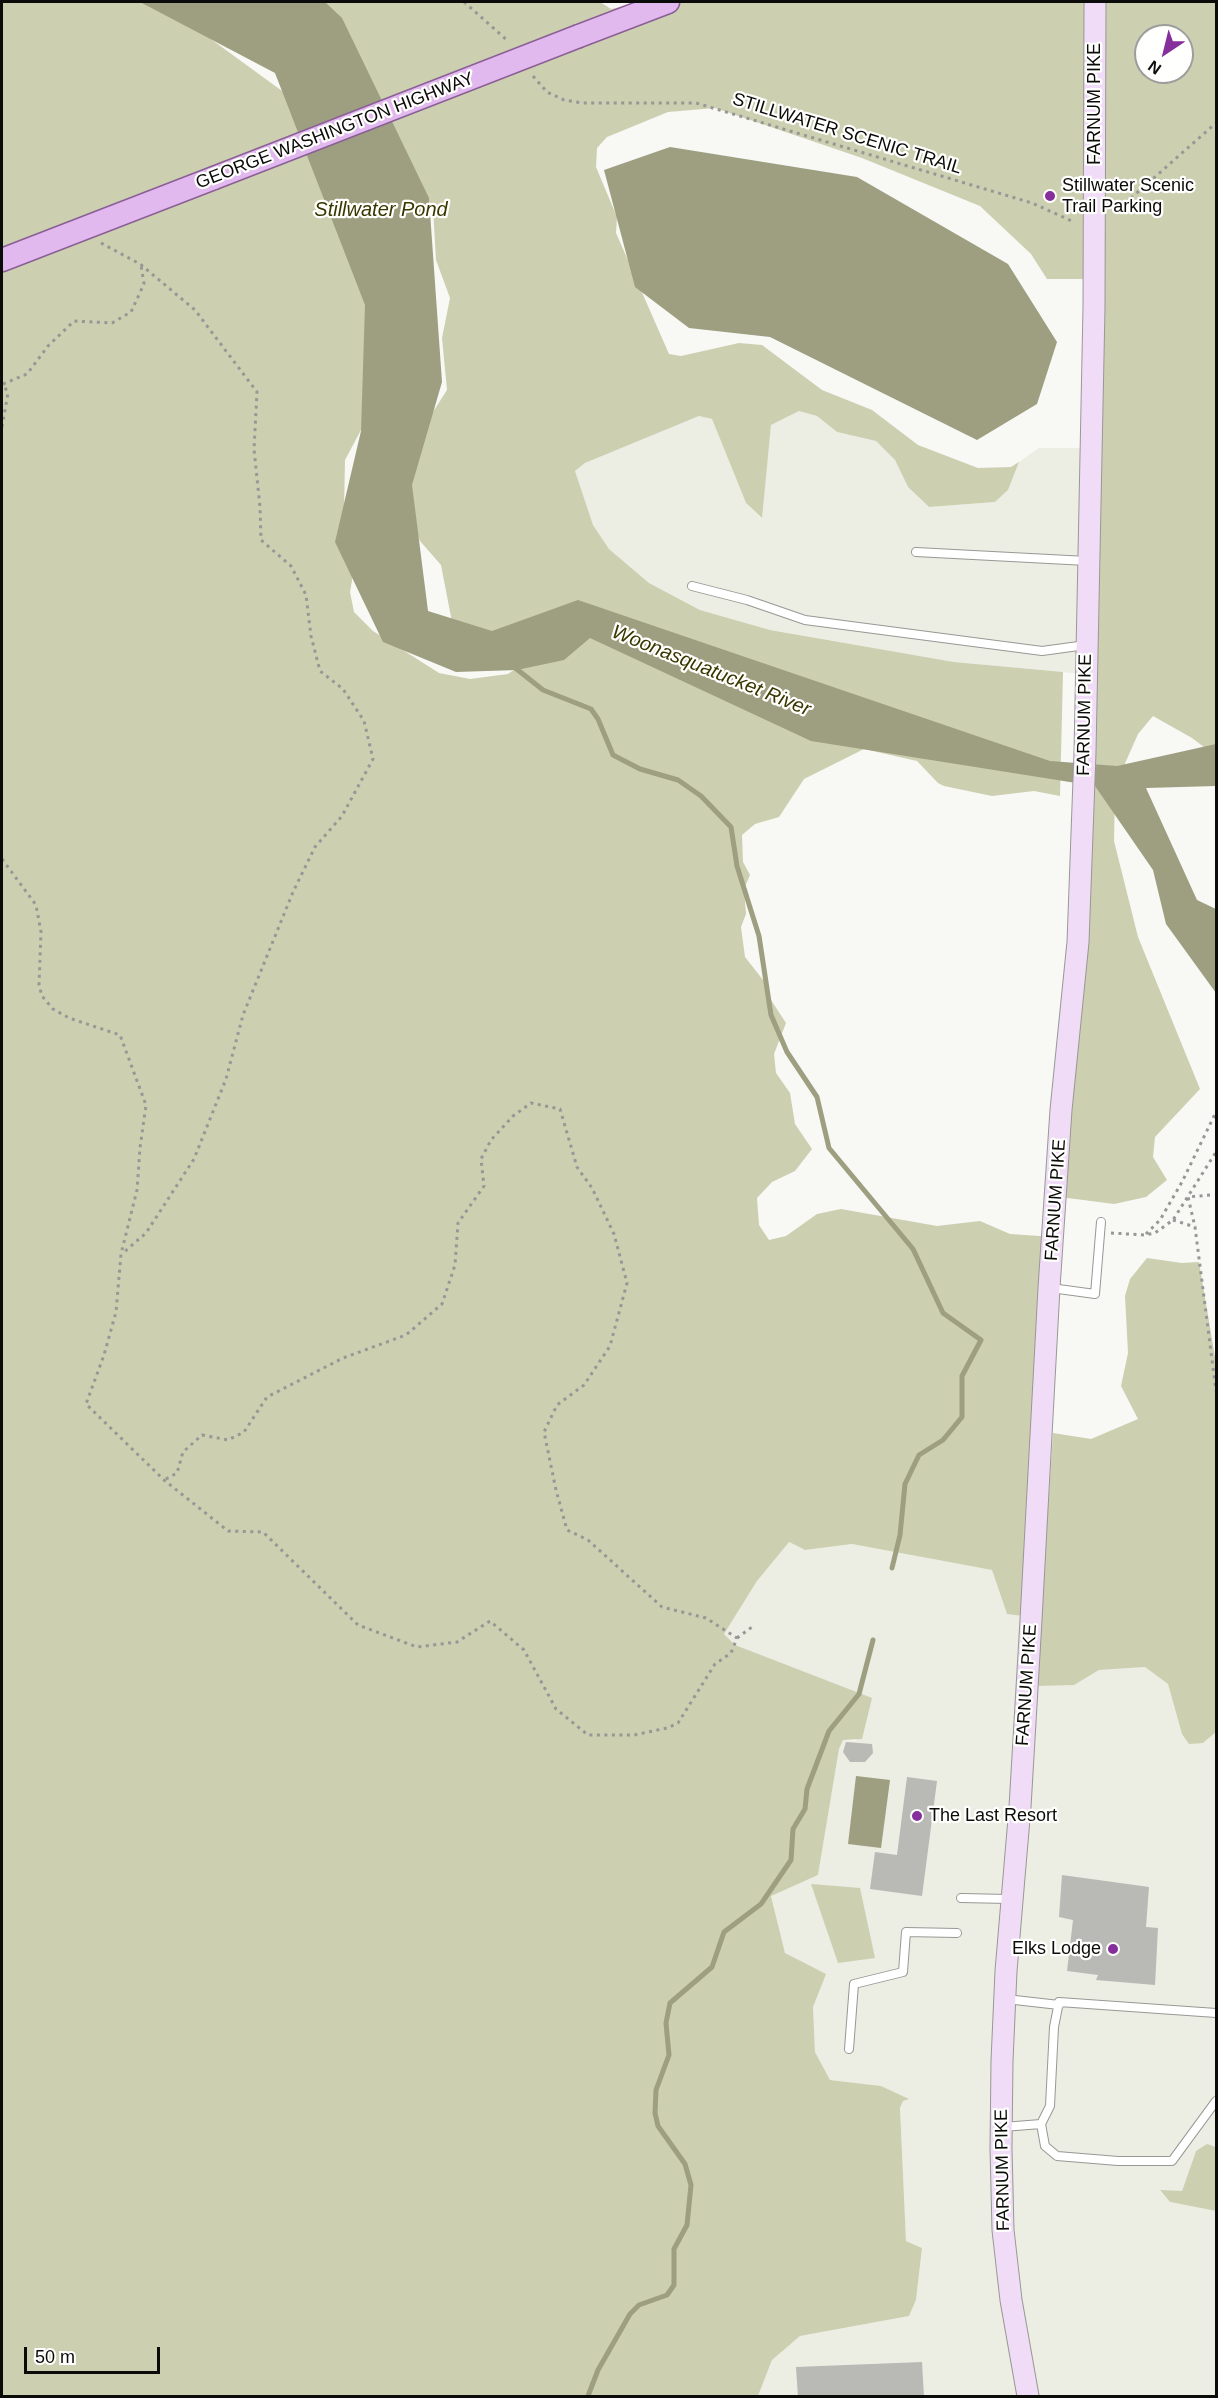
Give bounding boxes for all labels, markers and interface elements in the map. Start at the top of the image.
north arrow [1134,24,1194,84]
street label: FARNUM PIKE [1084,43,1106,165]
text: N [1145,57,1164,78]
street label: GEORGE WASHINGTON HIGHWAY [193,68,477,194]
street label: STILLWATER SCENIC TRAIL [730,89,964,179]
place label: Stillwater Scenic Trail Parking [1062,175,1194,218]
marker: Stillwater Scenic Trail Parking [1043,189,1057,203]
water label: Stillwater Pond [314,198,448,222]
water label: Woonasquatucket River [608,620,814,722]
street label: FARNUM PIKE [1073,654,1097,776]
street label: FARNUM PIKE [1041,1138,1071,1262]
street label: FARNUM PIKE [1012,1623,1042,1747]
place label: The Last Resort [929,1805,1057,1827]
marker: The Last Resort [910,1809,924,1823]
place label: Elks Lodge [1012,1938,1101,1960]
marker: Elks Lodge [1106,1942,1120,1956]
street label: FARNUM PIKE [991,2109,1015,2231]
scale bar [27,2335,164,2373]
text: 50 m [35,2347,75,2367]

